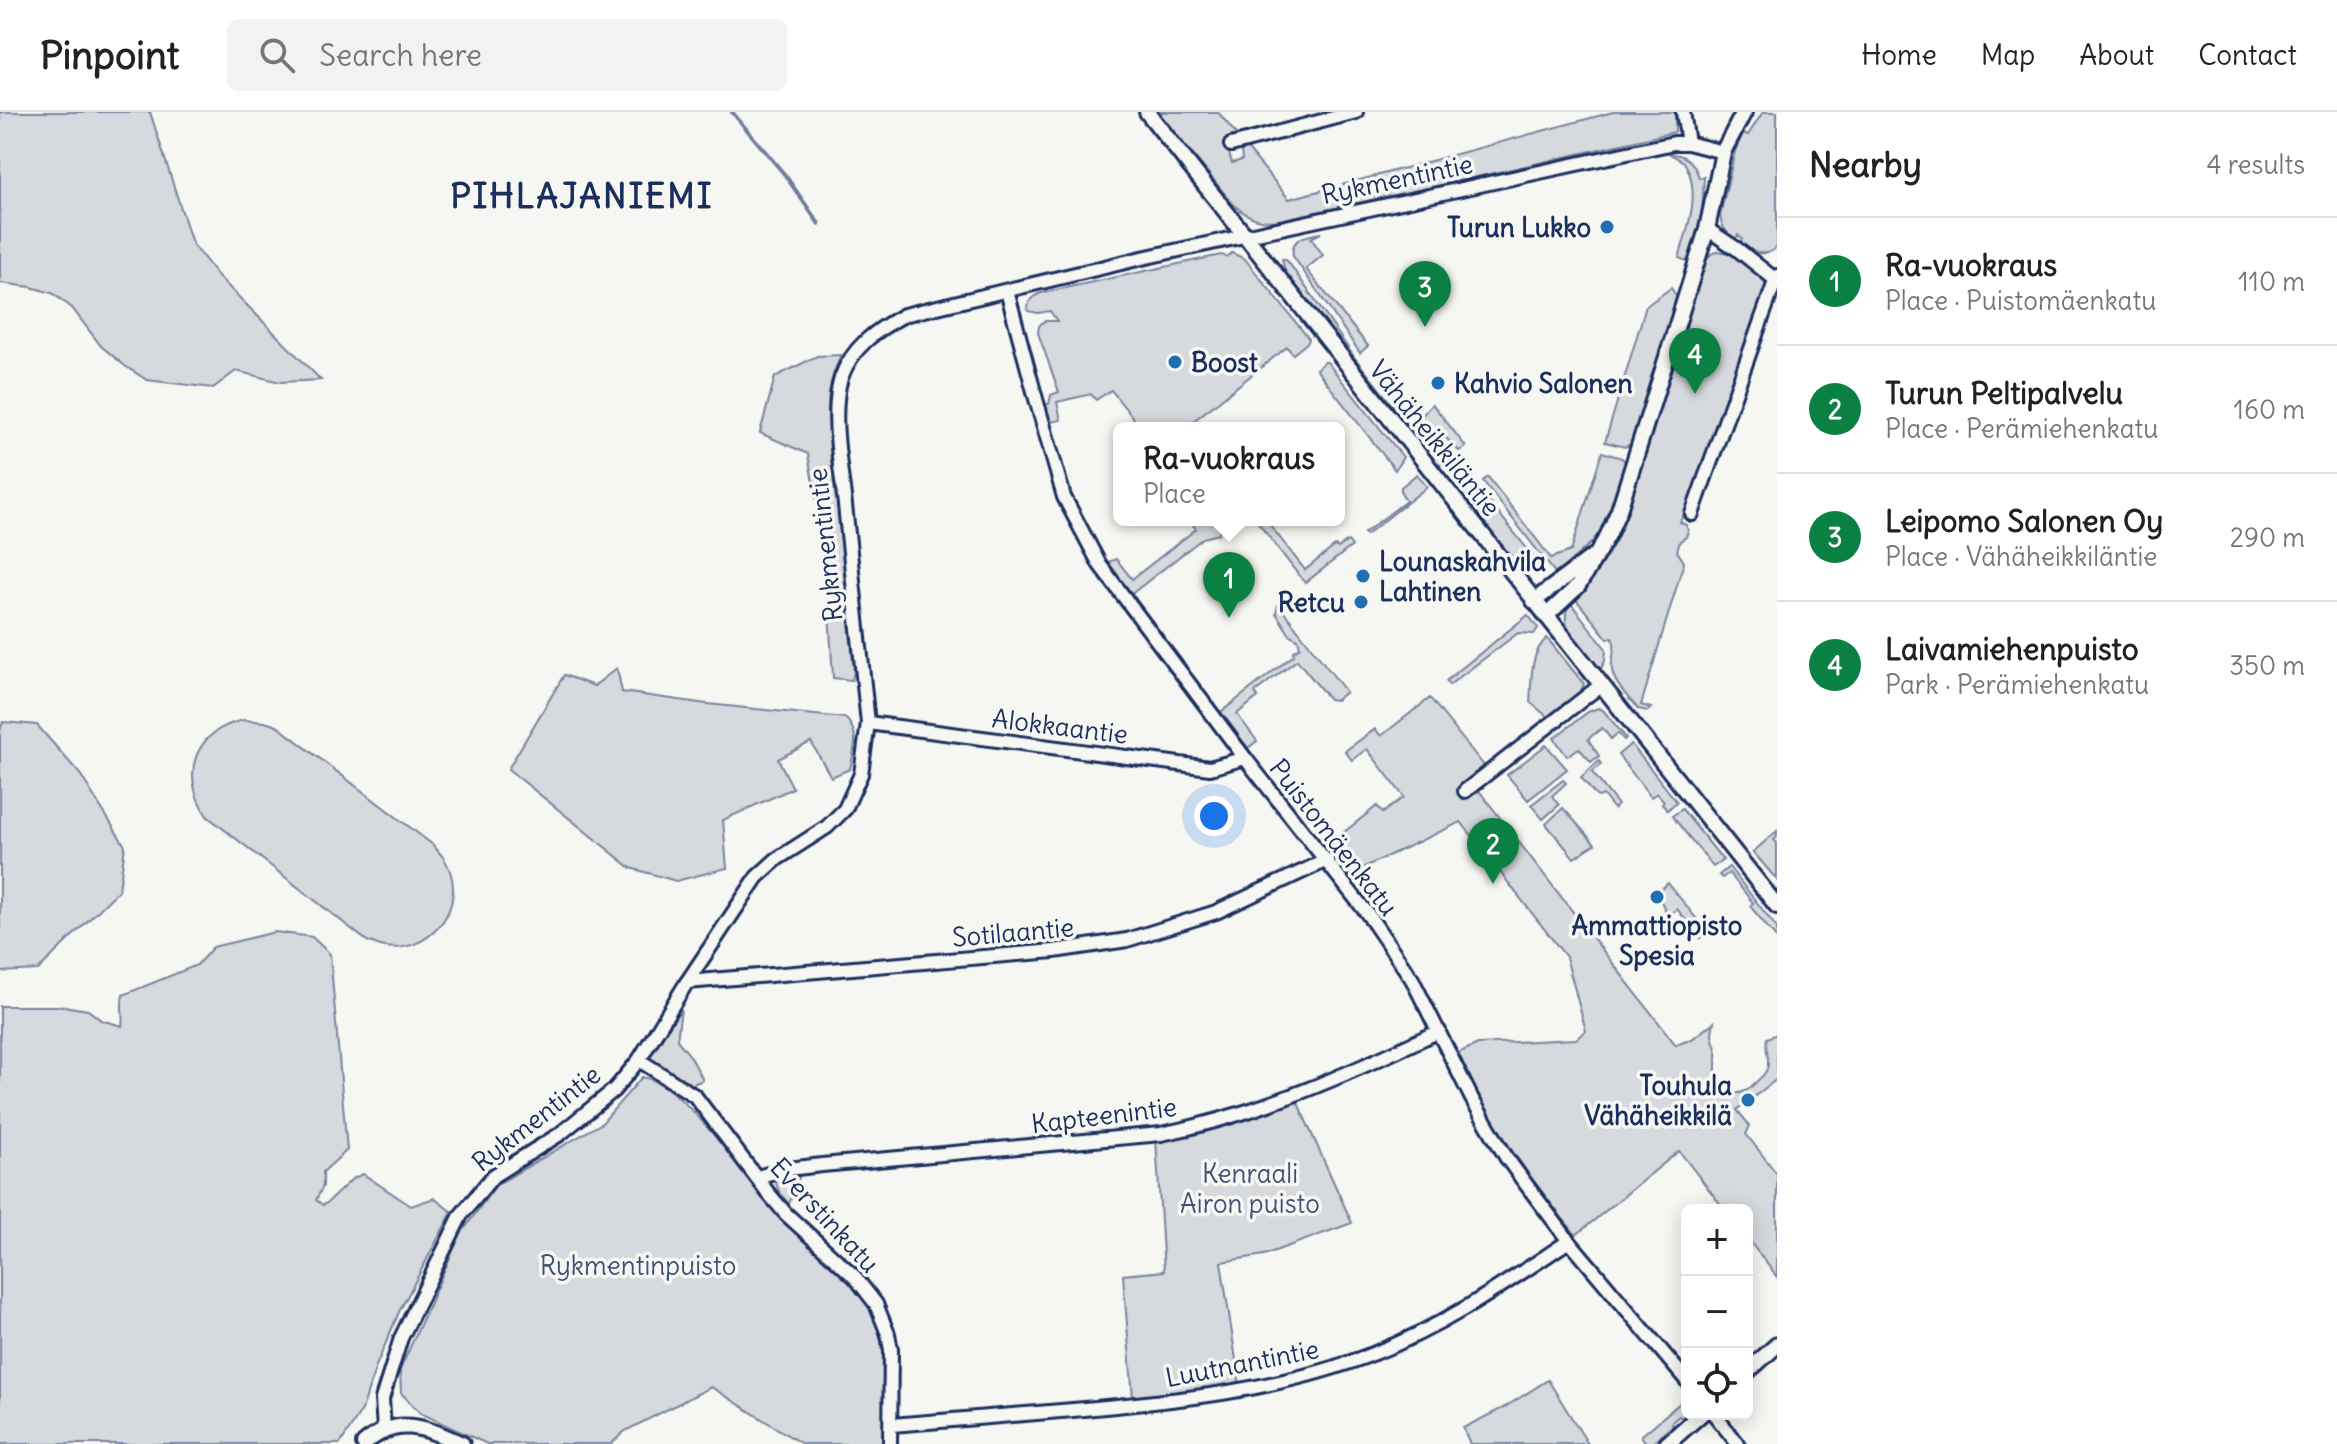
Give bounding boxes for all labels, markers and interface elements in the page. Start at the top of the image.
search box [227,19,787,91]
text: Pinpoint [40,32,179,79]
icon: search [255,33,299,77]
text: Search here [319,36,482,74]
text: Home [1861,37,1937,73]
text: Map [1981,37,2035,73]
text: About [2079,37,2154,73]
text: Contact [2198,37,2297,73]
text: Nearby [1809,143,1922,186]
street label: Rykmentintie [1318,147,1476,211]
text: 4 results [2207,148,2305,181]
district label: PIHLAJANIEMI [450,174,714,217]
place label: Turun Lukko [1447,211,1591,244]
marker: Turun Lukko [1598,218,1616,236]
text: Ra-vuokraus [1885,246,2057,284]
pin: 3 [1399,261,1451,327]
text: 1 [1830,265,1840,298]
text: 110 m [2238,265,2305,298]
text: Place · Puistomäenkatu [1885,284,2156,317]
pin: 4 [1669,328,1721,394]
place label: Boost [1191,346,1258,379]
marker: Boost [1166,353,1184,371]
street label: Vähäheikkiläntie [1362,353,1508,523]
place label: Kahvio Salonen [1454,367,1633,400]
marker: Kahvio Salonen [1429,374,1447,392]
text: Turun Peltipalvelu [1885,374,2123,412]
text: 2 [1828,393,1842,426]
text: 160 m [2234,393,2305,426]
text: Place · Perämiehenkatu [1885,412,2159,445]
popup [1113,422,1345,526]
text: Ra-vuokraus [1143,439,1315,477]
street label: Rykmentintie [801,467,849,623]
text: Place [1143,477,1206,510]
text: Leipomo Salonen Oy [1885,502,2163,540]
text: 3 [1828,521,1842,554]
text: 290 m [2230,521,2305,554]
text: Place · Vähäheikkiläntie [1885,540,2157,573]
place label: Lounaskahvila Lahtinen [1379,545,1546,608]
pin: 1 [1203,552,1255,618]
marker: Lounaskahvila Lahtinen [1354,567,1372,585]
place label: Retcu [1278,586,1345,619]
marker: Retcu [1352,593,1370,611]
text: Laivamiehenpuisto [1885,630,2139,668]
text: 4 [1827,649,1843,682]
text: 350 m [2229,649,2305,682]
text: Park · Perämiehenkatu [1885,668,2149,701]
street label: Alokkaantie [990,701,1130,751]
street label: Puistomäenkatu [1262,752,1406,922]
your location [1194,796,1234,836]
pin: 2 [1467,818,1519,884]
marker: Ammattiopisto Spesia [1648,888,1666,906]
place label: Ammattiopisto Spesia [1572,909,1742,972]
street label: Sotilaantie [951,910,1075,954]
street label: Rykmentintie [465,1058,607,1178]
place label: Touhula Vähäheikkilä [1584,1069,1732,1132]
street label: Kapteenintie [1029,1090,1179,1140]
marker: Touhula Vähäheikkilä [1739,1091,1757,1109]
street label: Everstinkatu [763,1151,887,1279]
park label: Kenraali Airon puisto [1180,1157,1320,1220]
map controls [1681,1204,1753,1420]
button: + [1681,1204,1753,1276]
park label: Rykmentinpuisto [540,1249,736,1282]
button: − [1681,1276,1753,1348]
street label: Luutnantintie [1162,1332,1322,1394]
button: locate [1681,1348,1753,1420]

